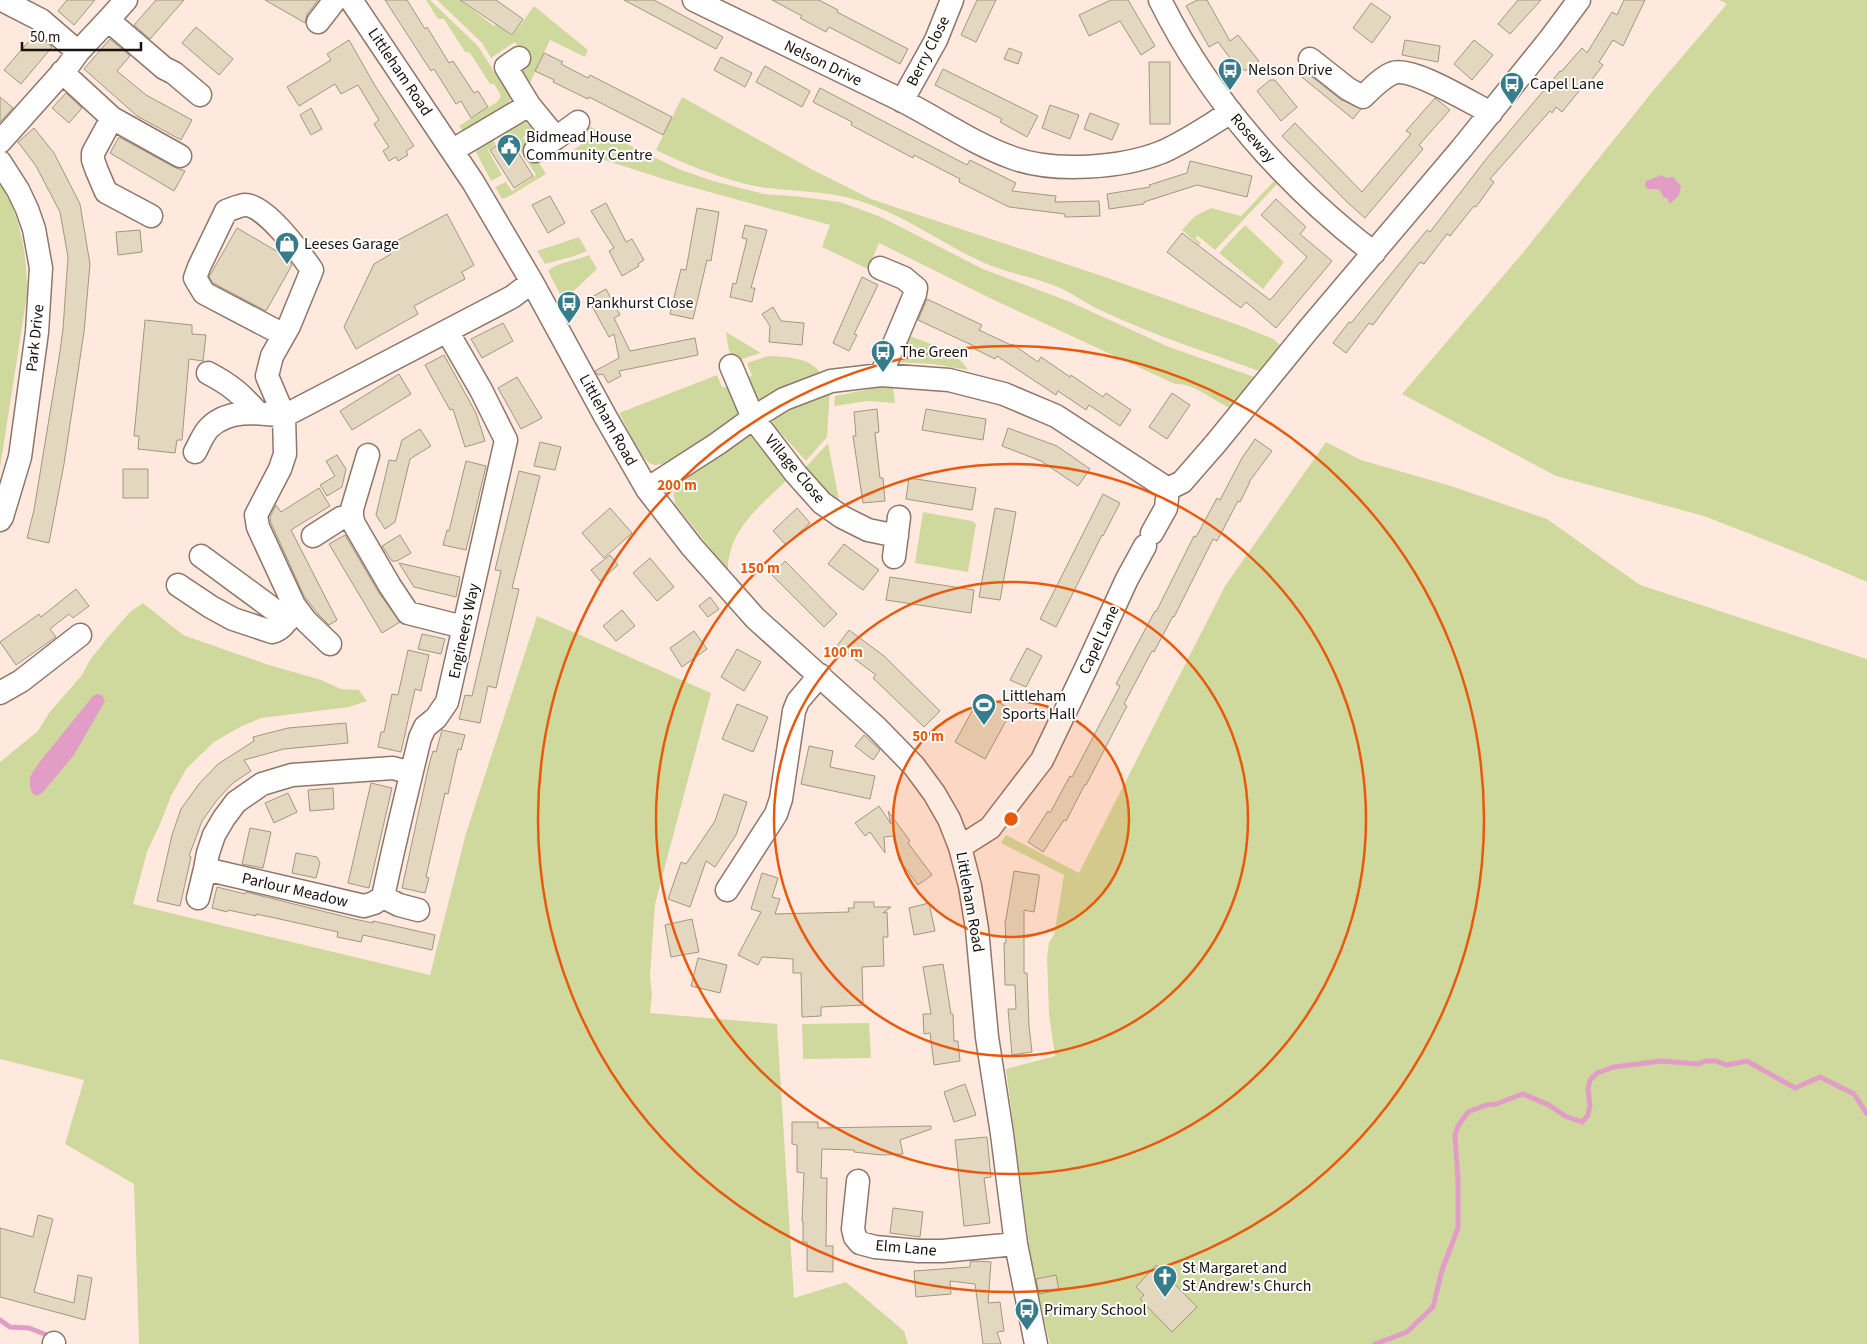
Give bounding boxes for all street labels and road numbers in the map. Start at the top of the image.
street label: Berry Close [901,12,955,90]
street label: Littleham Road [362,24,438,120]
street label: Nelson Drive [780,35,866,91]
street label: Roseway [1225,108,1281,168]
street label: Park Drive [21,303,49,373]
street label: Littleham Road [574,370,642,470]
street label: Village Close [760,430,830,508]
street label: Engineers Way [443,581,485,681]
street label: Capel Lane [1073,602,1125,678]
street label: Littleham Road [950,850,990,954]
street label: Parlour Meadow [240,867,351,913]
street label: Elm Lane [874,1234,938,1262]

